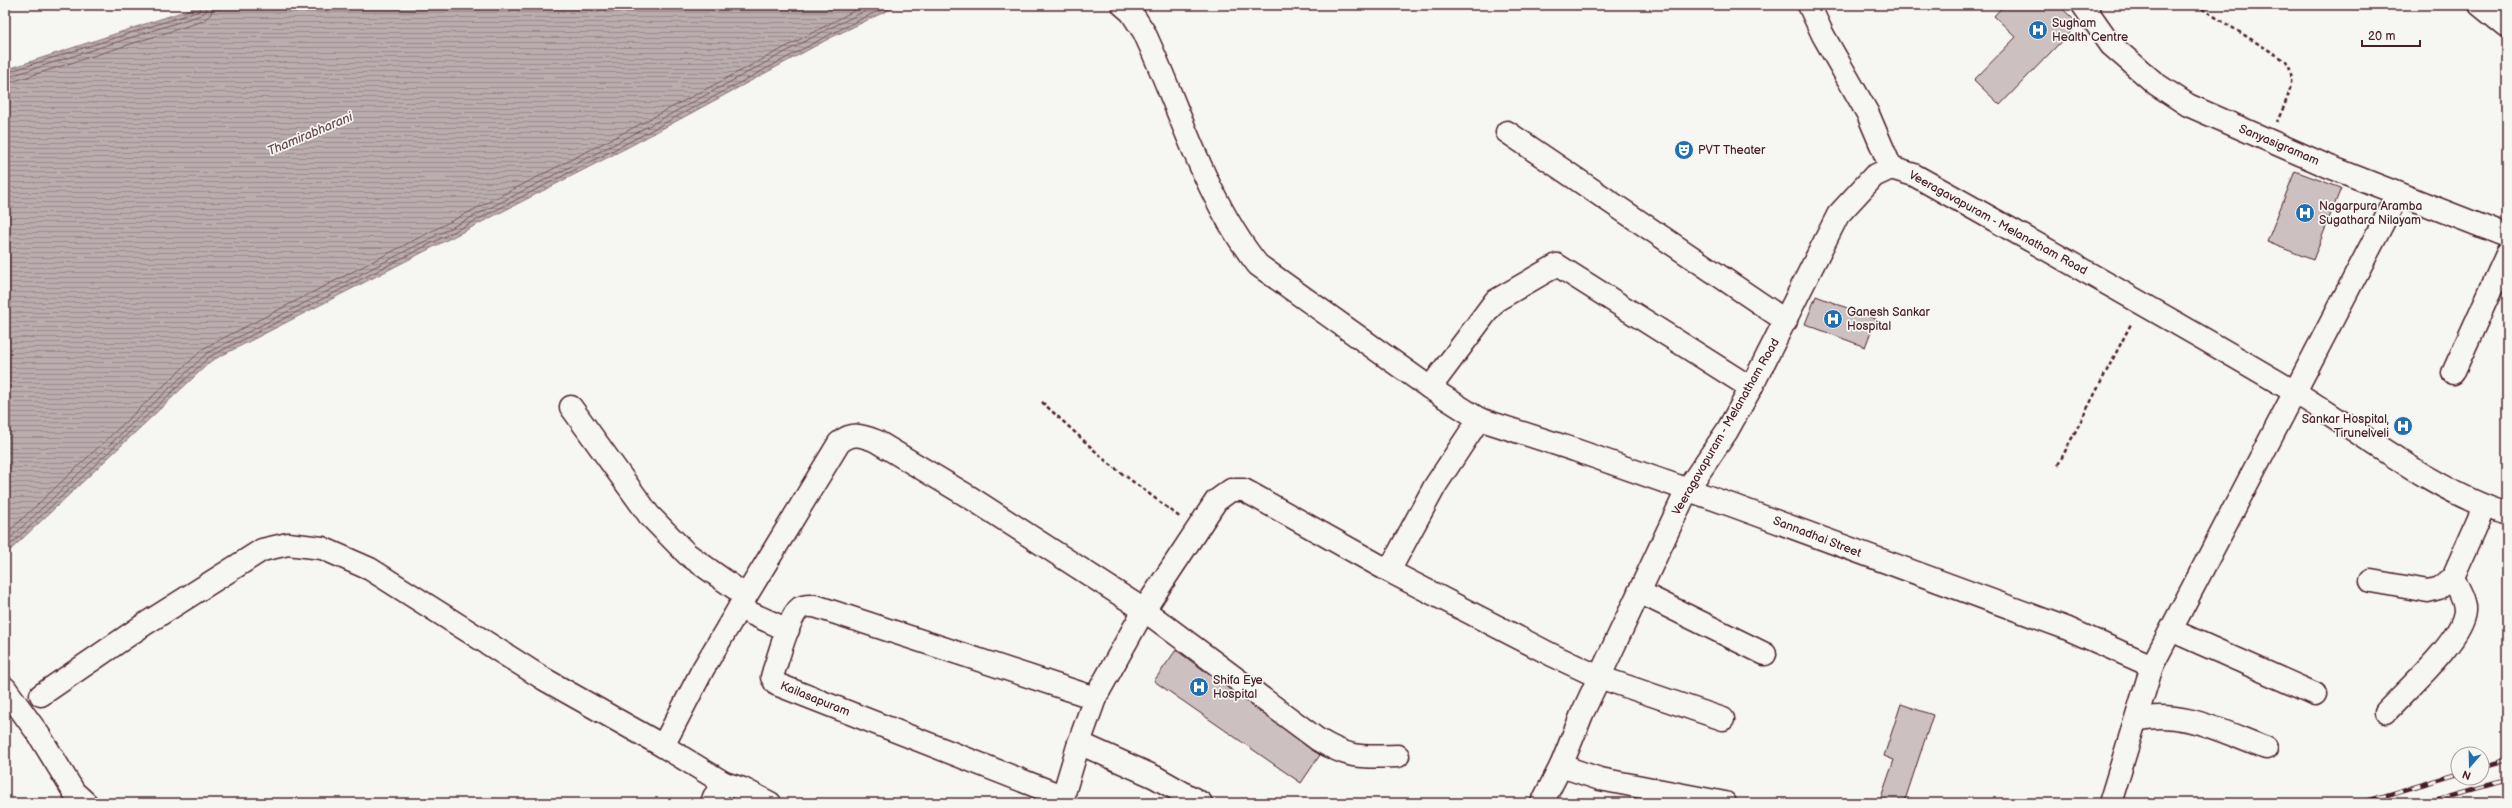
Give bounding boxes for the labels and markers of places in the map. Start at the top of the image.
place label: Sugham Health Centre [2052,16,2128,45]
hospital icon: Sugham Health Centre [2027,19,2049,41]
theatre icon: PVT Theater [1673,139,1695,161]
place label: PVT Theater [1698,143,1766,158]
place label: Nagarpura Aramba Sugathara Nilayam [2319,199,2423,228]
hospital icon: Nagarpura Aramba Sugathara Nilayam [2294,202,2316,224]
place label: Ganesh Sankar Hospital [1847,305,1931,334]
hospital icon: Ganesh Sankar Hospital [1822,308,1844,330]
place label: Sankar Hospital, Tirunelveli [2302,412,2389,441]
hospital icon: Sankar Hospital, Tirunelveli [2392,415,2414,437]
place label: Shifa Eye Hospital [1213,673,1263,702]
hospital icon: Shifa Eye Hospital [1188,676,1210,698]

